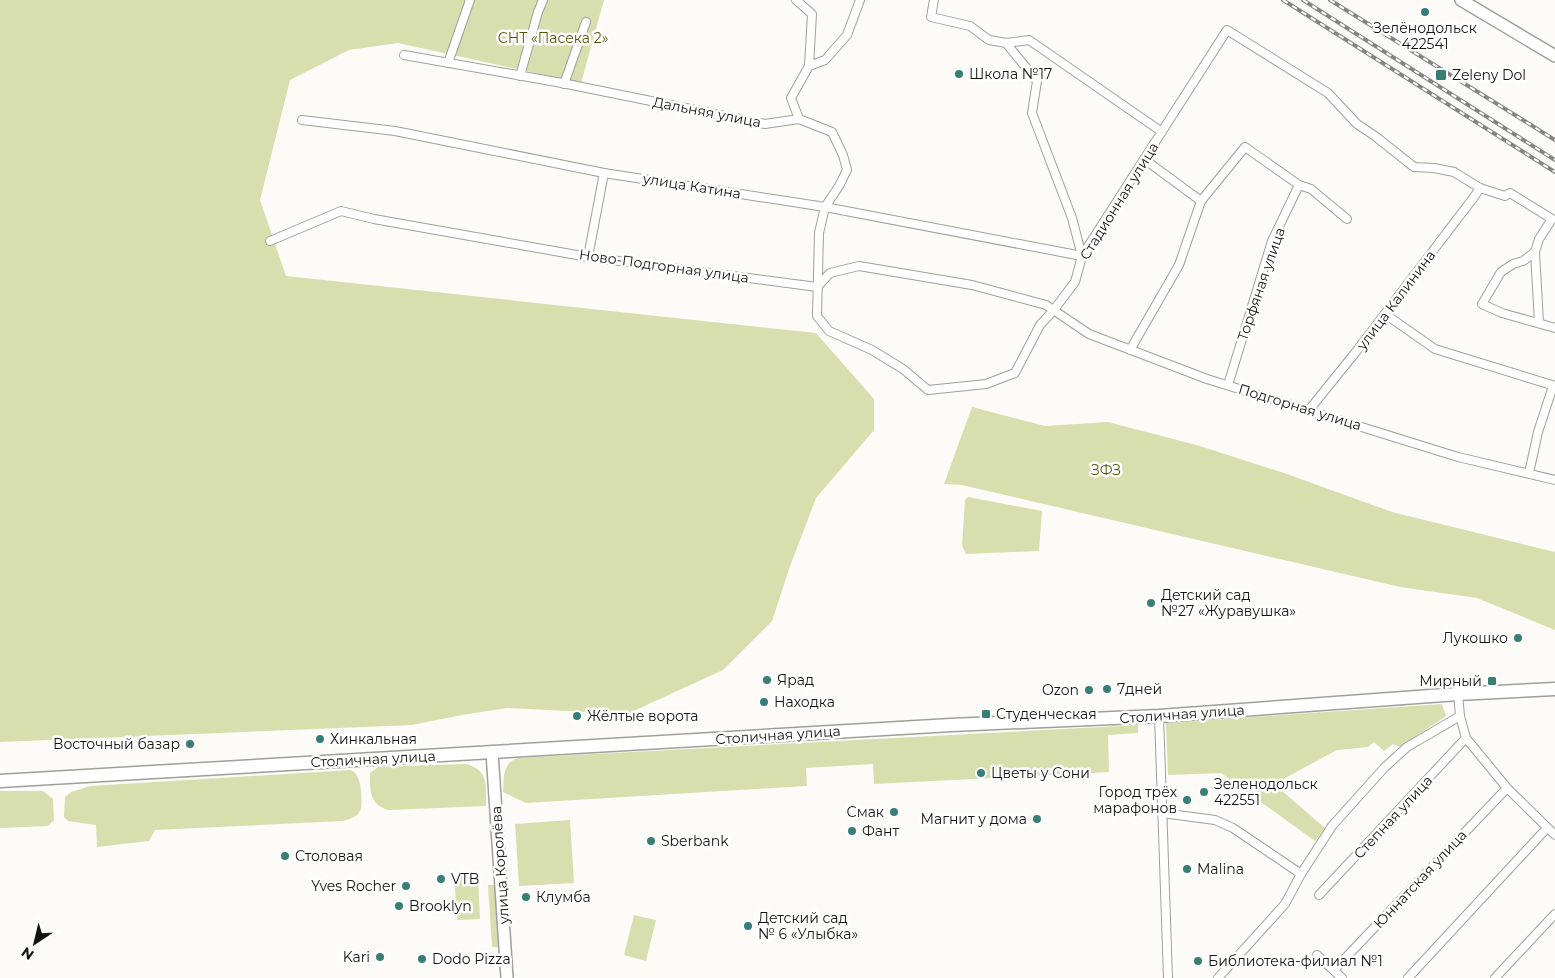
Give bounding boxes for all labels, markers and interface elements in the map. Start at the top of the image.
marker: Зелёнодольск 422541 [1419,6,1431,18]
place label: Зелёнодольск 422541 [1373,19,1477,53]
park label: СНТ «Пасека 2» [498,29,608,47]
place label: Школа №17 [969,65,1052,83]
place label: Zeleny Dol [1452,66,1526,84]
marker: Школа №17 [953,68,965,80]
marker: Zeleny Dol [1434,68,1448,82]
street label: Дальняя улица [651,93,763,131]
street label: Стадионная улица [1076,139,1162,263]
street label: улица Катина [641,169,742,203]
street label: Торфяная улица [1233,225,1289,343]
street label: Ново-Подгорная улица [578,245,750,287]
street label: улица Калинина [1352,247,1439,354]
street label: Подгорная улица [1236,380,1364,434]
park label: ЗФЗ [1091,461,1121,479]
place label: Детский сад №27 «Журавушка» [1161,586,1296,620]
marker: Детский сад №27 «Журавушка» [1145,597,1157,609]
place label: Лукошко [1443,629,1508,647]
marker: Лукошко [1512,632,1524,644]
place label: Ярад [777,671,814,689]
place label: Мирный [1419,672,1482,690]
marker: Ярад [761,674,773,686]
marker: Мирный [1486,675,1498,687]
place label: 7дней [1117,680,1162,698]
place label: Ozon [1042,681,1079,699]
marker: 7дней [1101,683,1113,695]
marker: Ozon [1083,684,1095,696]
place label: Находка [774,693,835,711]
marker: Находка [758,696,770,708]
street label: Столичная улица [1119,701,1245,727]
place label: Студенческая [996,705,1097,723]
place label: Жёлтые ворота [587,707,698,725]
marker: Студенческая [980,708,992,720]
marker: Жёлтые ворота [571,710,583,722]
street label: Столичная улица [715,722,841,748]
place label: Хинкальная [330,730,417,748]
marker: Хинкальная [314,733,326,745]
place label: Восточный базар [53,735,180,753]
marker: Восточный базар [184,738,196,750]
street label: Столичная улица [310,747,436,771]
place label: Цветы у Сони [991,764,1090,782]
marker: Цветы у Сони [975,767,987,779]
street label: Степная улица [1350,771,1436,863]
place label: Зеленодольск 422551 [1214,775,1318,809]
place label: Город трёх марафонов [1093,783,1178,817]
marker: Зеленодольск 422551 [1198,786,1210,798]
marker: Город трёх марафонов [1181,794,1193,806]
place label: Смак [847,803,884,821]
street label: улица Королёва [487,805,513,926]
marker: Смак [888,806,900,818]
place label: Магнит у дома [921,810,1027,828]
marker: Магнит у дома [1031,813,1043,825]
place label: Фант [862,822,899,840]
marker: Фант [846,825,858,837]
street label: Юннатская улица [1370,826,1470,932]
place label: Sberbank [661,832,729,850]
marker: Sberbank [645,835,657,847]
place label: Столовая [295,847,363,865]
marker: Столовая [279,850,291,862]
place label: Malina [1197,860,1244,878]
marker: Malina [1181,863,1193,875]
place label: VTB [451,870,479,888]
marker: VTB [435,873,447,885]
place label: Yves Rocher [311,877,396,895]
marker: Yves Rocher [400,880,412,892]
place label: Клумба [536,888,591,906]
marker: Клумба [520,891,532,903]
place label: Brooklyn [409,897,472,915]
marker: Brooklyn [393,900,405,912]
place label: Детский сад № 6 «Улыбка» [758,909,858,943]
north arrow [10,918,60,968]
marker: Детский сад № 6 «Улыбка» [742,920,754,932]
text: N [18,943,37,964]
place label: Kari [343,948,370,966]
place label: Dodo Pizza [432,950,511,968]
marker: Kari [374,951,386,963]
place label: Библиотека-филиал №1 [1208,952,1383,970]
marker: Dodo Pizza [416,953,428,965]
marker: Библиотека-филиал №1 [1192,955,1204,967]

